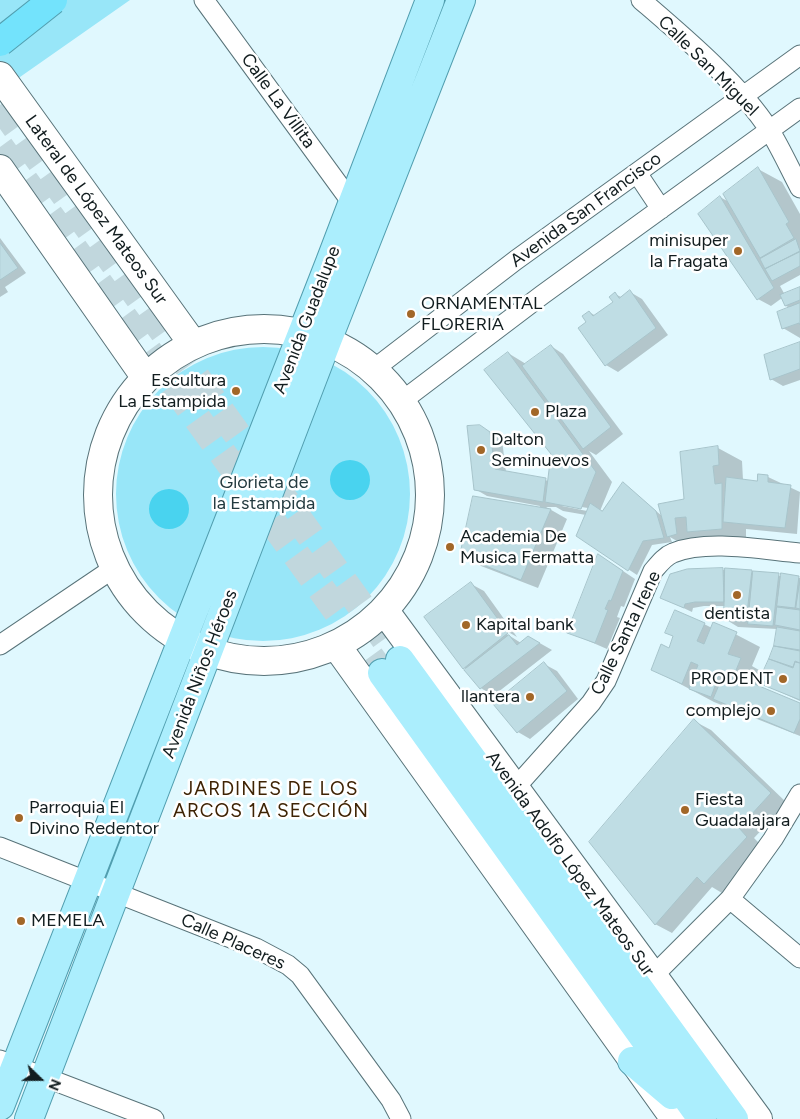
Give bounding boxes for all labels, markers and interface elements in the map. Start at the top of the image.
street label: Calle San Miguel [653,11,763,121]
street label: Calle La Villita [236,49,320,153]
street label: Lateral de López Mateos Sur [20,111,172,309]
street label: Avenida San Francisco [506,148,666,272]
place label: minisuper la Fragata [649,230,728,272]
street label: Avenida Guadalupe [269,243,345,397]
marker: minisuper la Fragata [732,245,744,257]
place label: ORNAMENTAL FLORERIA [421,293,542,336]
marker: ORNAMENTAL FLORERIA [405,308,417,320]
place label: Escultura La Estampida [118,370,226,412]
marker: Escultura La Estampida [230,385,242,397]
place label: Plaza [545,401,587,423]
marker: Plaza [529,406,541,418]
place label: Dalton Seminuevos [491,429,589,472]
marker: Dalton Seminuevos [475,444,487,456]
park label: Glorieta de la Estampida [213,472,315,514]
place label: Academia De Musica Fermatta [460,526,594,568]
marker: Academia De Musica Fermatta [444,541,456,553]
street label: Calle Santa Irene [587,567,665,699]
street label: Avenida Niños Héroes [158,587,242,761]
marker: dentista [731,589,743,601]
place label: dentista [704,603,770,625]
place label: Kapital bank [476,614,574,636]
marker: Kapital bank [460,619,472,631]
place label: PRODENT [690,668,773,690]
marker: PRODENT [777,673,789,685]
place label: llantera [461,686,520,708]
marker: llantera [524,691,536,703]
place label: complejo [686,700,761,722]
marker: complejo [765,705,777,717]
street label: Avenida Adolfo López Mateos Sur [481,747,659,981]
district label: JARDINES DE LOS ARCOS 1A SECCIÓN [171,778,371,822]
place label: Fiesta Guadalajara [695,789,790,832]
place label: Parroquia El Divino Redentor [29,797,159,840]
marker: Fiesta Guadalajara [679,804,691,816]
marker: Parroquia El Divino Redentor [13,812,25,824]
street label: Calle Placeres [178,909,288,975]
place label: MEMELA [31,910,104,932]
marker: MEMELA [15,915,27,927]
north arrow [15,1054,65,1104]
text: N [44,1077,64,1093]

